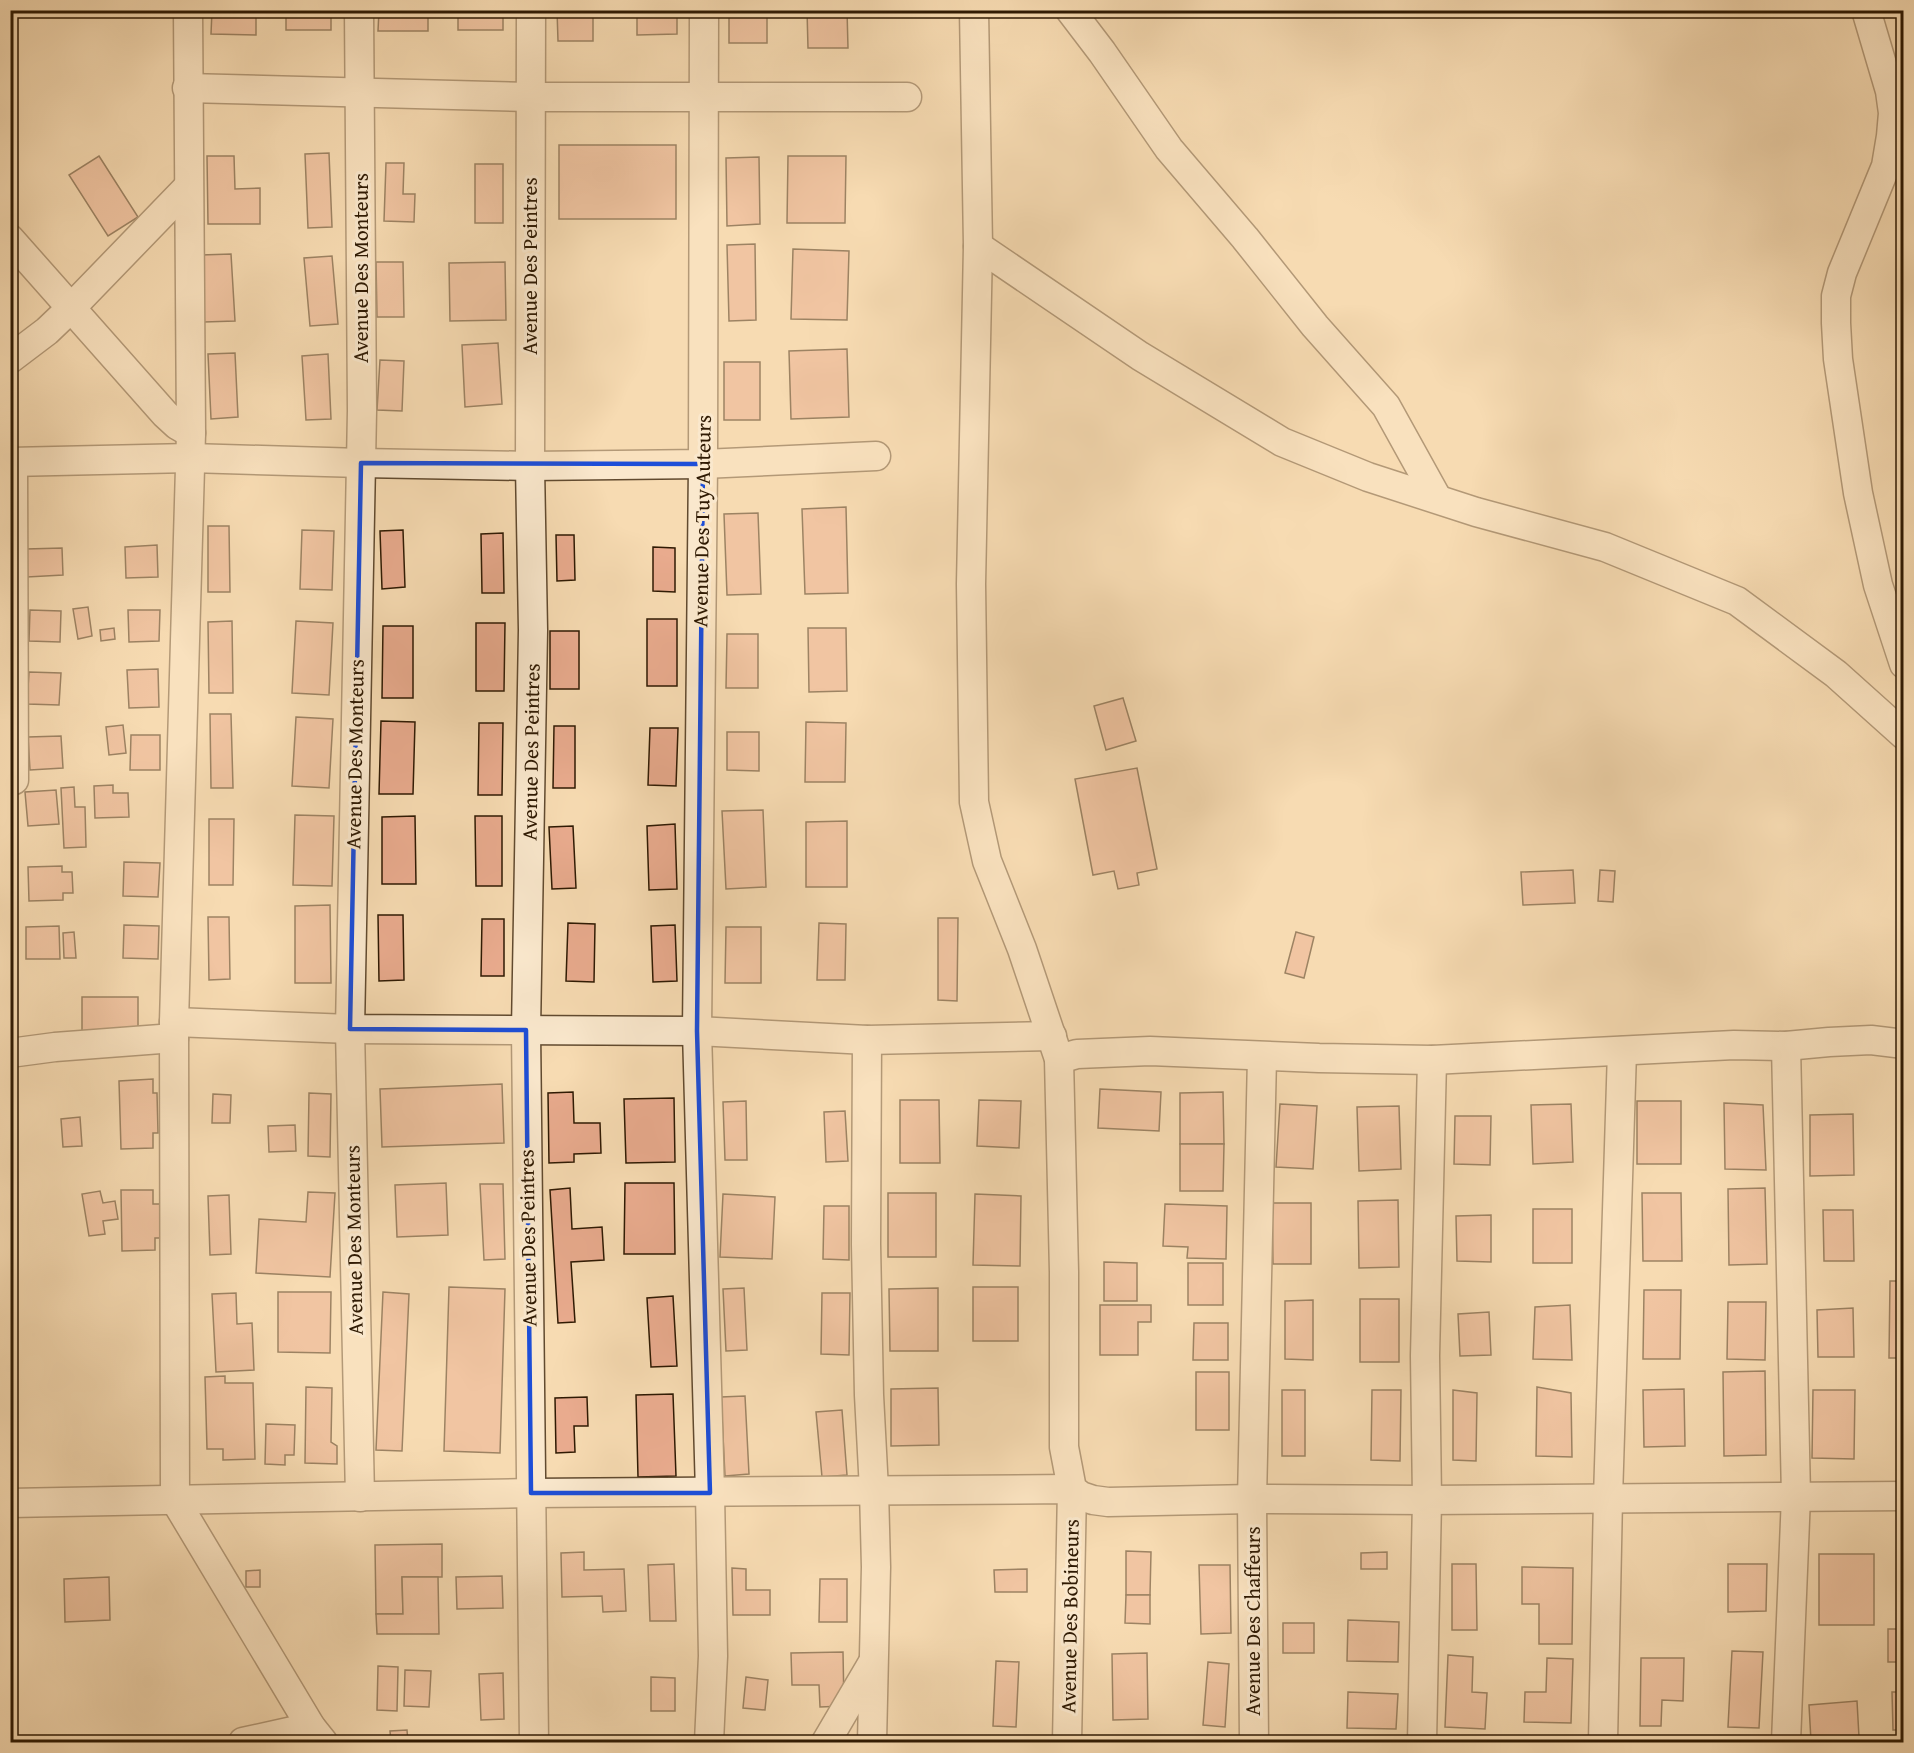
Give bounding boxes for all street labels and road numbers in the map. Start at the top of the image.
street label: Avenue Des Monteurs [345,173,376,363]
street label: Avenue Des Peintres [514,177,545,355]
street label: Avenue Des Tuy Auteurs [684,414,719,628]
street label: Avenue Des Monteurs [337,659,372,849]
street label: Avenue Des Peintres [513,663,548,841]
street label: Avenue Des Monteurs [336,1145,371,1335]
street label: Avenue Des Peintres [510,1149,545,1327]
street label: Avenue Des Bobineurs [1052,1519,1087,1713]
street label: Avenue Des Chaffeurs [1237,1526,1268,1716]

